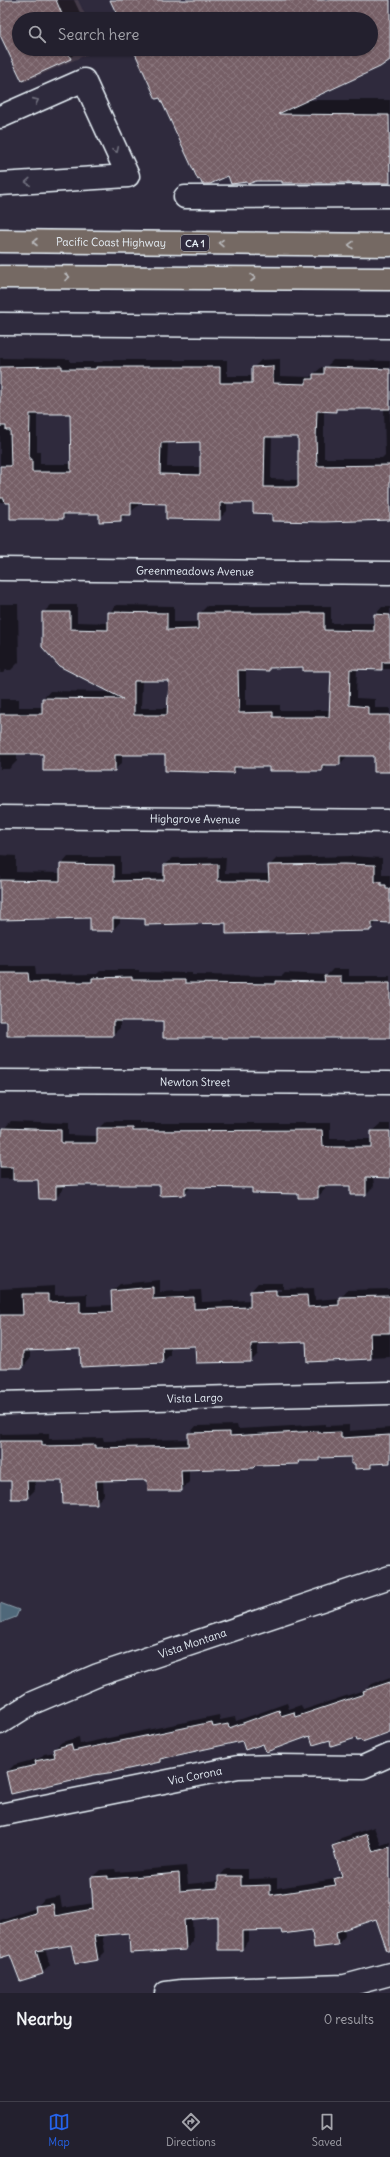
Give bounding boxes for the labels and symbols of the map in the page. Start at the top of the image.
one-way arrow [31,98,39,106]
one-way arrow [111,146,119,153]
one-way arrow [25,178,31,187]
street label: Pacific Coast Highway [56,235,166,250]
road number: CA 1 [181,235,209,251]
one-way arrow [32,237,38,246]
one-way arrow [218,239,224,247]
one-way arrow [348,241,354,249]
one-way arrow [64,273,70,281]
one-way arrow [250,274,256,282]
street label: Greenmeadows Avenue [136,563,254,579]
street label: Highgrove Avenue [150,812,240,826]
street label: Newton Street [160,1075,231,1089]
street label: Vista Largo [167,1390,223,1406]
street label: Vista Montana [157,1625,228,1661]
street label: Via Corona [167,1763,223,1788]

